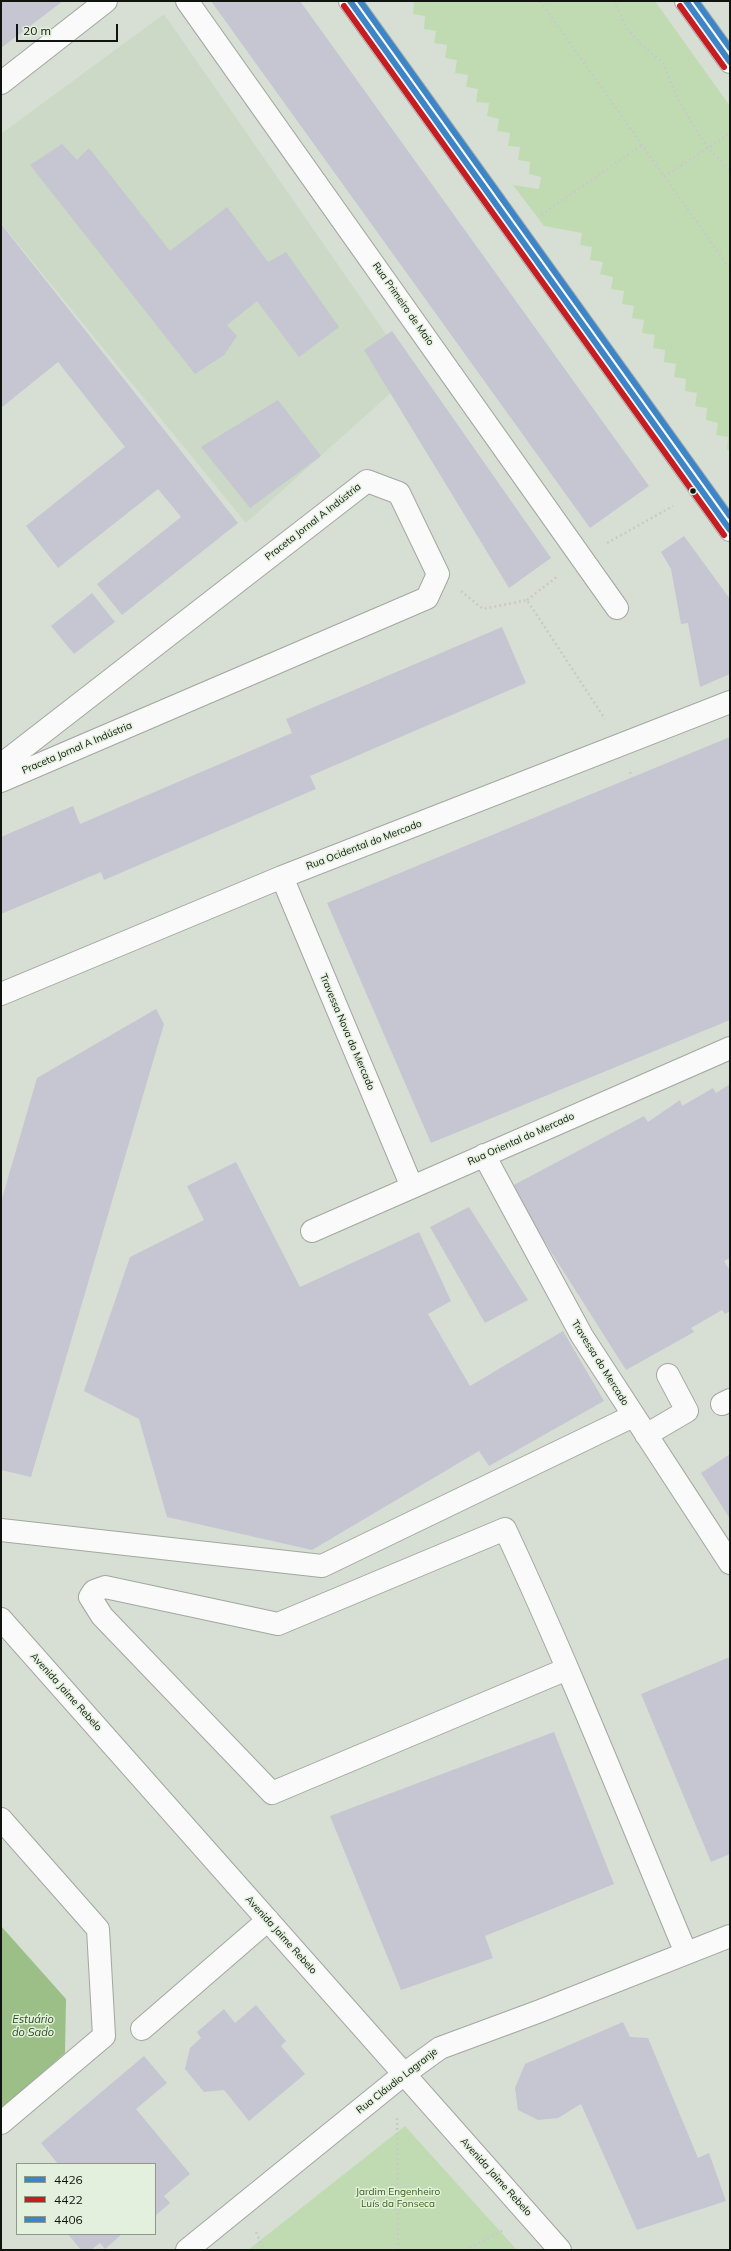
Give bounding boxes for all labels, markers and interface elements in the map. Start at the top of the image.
scale bar [18,16,120,42]
text: 20 m [23,23,51,38]
street label: Rua Primeiro de Maio [370,260,436,348]
street label: Praceta Jornal A Indústria [263,481,363,563]
unlabelled marker [688,486,698,496]
street label: Praceta Jornal A Indústria [20,719,134,777]
street label: Rua Ocidental do Mercado [305,817,423,873]
street label: Travessa Nova do Mercado [317,972,377,1092]
street label: Rua Oriental do Mercado [466,1110,576,1168]
street label: Travessa do Mercado [569,1318,631,1408]
street label: Avenida Jaime Rebelo [28,1650,104,1734]
street label: Avenida Jaime Rebelo [243,1893,319,1977]
water label: Estuário do Sado [12,2013,54,2039]
street label: Rua Cláudio Lagranje [354,2046,440,2116]
street label: Avenida Jaime Rebelo [458,2135,534,2219]
legend [16,2163,156,2235]
text: 4426 [54,2172,83,2187]
park label: Jardim Engenheiro Luís da Fonseca [356,2186,440,2210]
text: 4422 [54,2192,83,2207]
text: 4406 [54,2212,83,2227]

